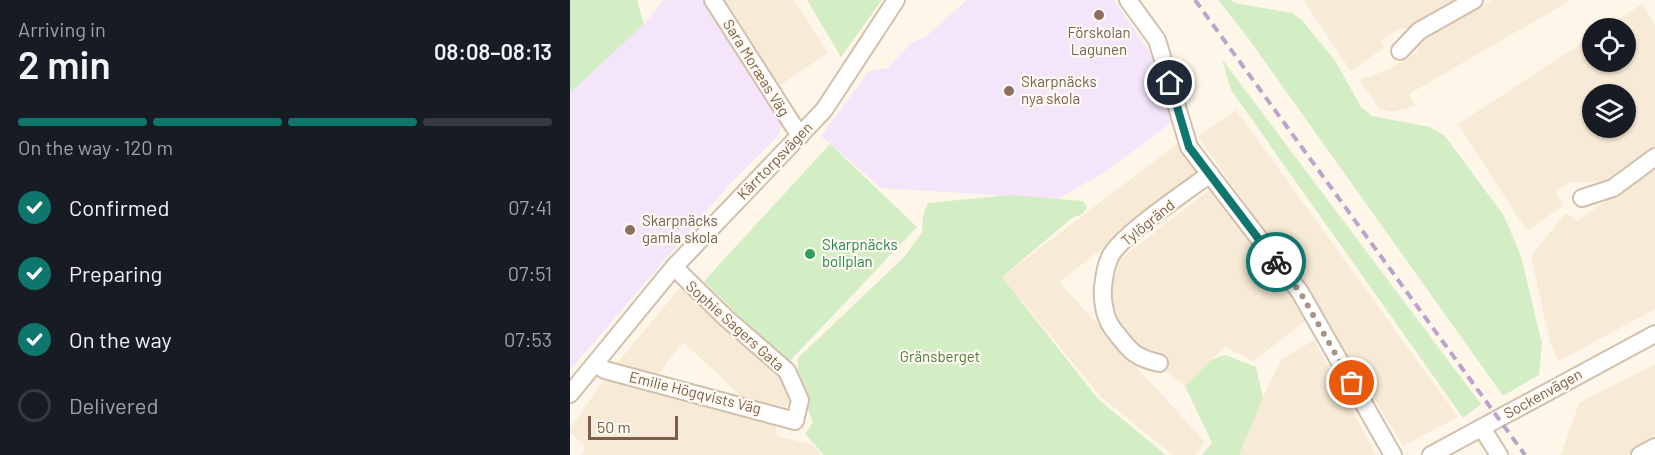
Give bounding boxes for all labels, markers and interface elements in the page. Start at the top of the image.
marker: Förskolan Lagunen [1092,8,1106,22]
street label: Sara Moræas Väg [720,16,794,119]
text: Arriving in [18,17,106,41]
map controls [1582,18,1636,138]
button: locate [1582,18,1636,72]
place label: Förskolan Lagunen [1067,23,1131,58]
text: 08:08–08:13 [434,38,552,64]
text: 2 min [18,40,111,87]
pin [1144,57,1195,108]
icon: home [1153,66,1186,99]
place label: Skarpnäcks nya skola [1021,72,1097,107]
marker: Skarpnäcks nya skola [1002,84,1016,98]
button: layers [1582,84,1636,138]
street label: Kärrtorpsvägen [733,118,816,203]
text: On the way · 120 m [18,135,173,159]
icon: check [18,191,51,224]
text: Confirmed [69,194,169,220]
text: 07:41 [508,195,552,219]
street label: Tylögränd [1117,195,1178,249]
place label: Skarpnäcks gamla skola [642,211,718,246]
marker: Skarpnäcks gamla skola [623,223,637,237]
courier [1246,232,1306,292]
place label: Skarpnäcks bollplan [822,235,898,270]
icon: bike [1260,246,1293,279]
marker: Skarpnäcks bollplan [803,247,817,261]
icon: check [18,257,51,290]
text: Preparing [69,260,162,286]
text: 07:51 [508,261,552,285]
street label: Sophie Sagers Gata [683,276,789,374]
icon: check [18,323,51,356]
text: On the way [69,326,172,352]
text: 07:53 [504,327,552,351]
park label: Gränsberget [900,347,980,365]
pin [1326,357,1377,408]
street label: Sockenvägen [1500,364,1585,422]
icon: bag [1335,366,1368,399]
street label: Emilie Högqvists Väg [627,367,763,417]
text: Delivered [69,392,158,418]
scale bar [588,413,678,440]
text: 50 m [597,417,631,436]

